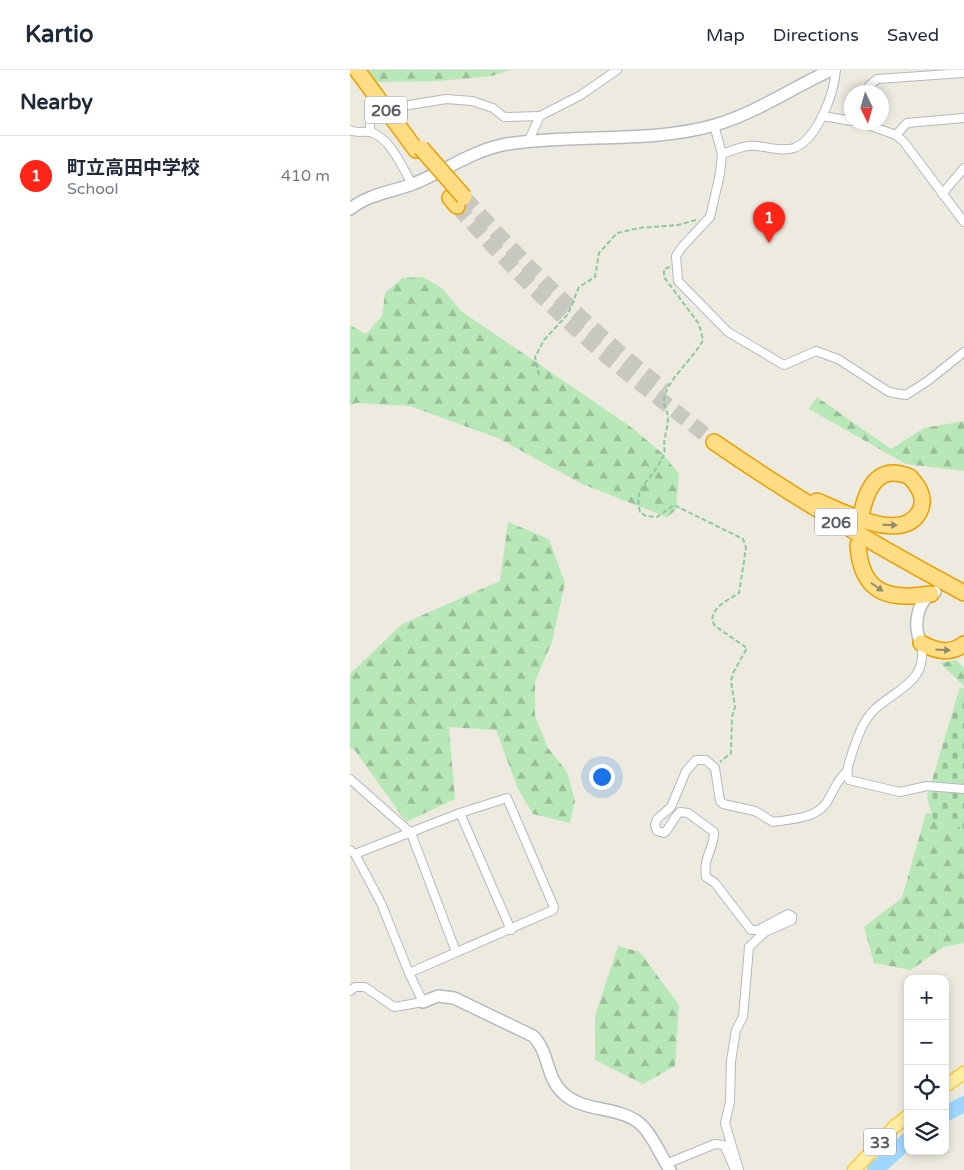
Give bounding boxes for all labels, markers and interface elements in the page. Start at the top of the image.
text: Kartio [25,20,94,49]
text: Map [706,24,745,46]
text: Directions [773,24,859,46]
text: Saved [887,24,939,46]
north arrow [844,85,889,130]
text: Nearby [20,90,93,115]
road number: 206 [365,96,407,124]
text: 町立高田中学校 [67,157,200,179]
text: 1 [31,166,41,186]
text: 410 m [281,166,330,186]
text: School [67,179,119,199]
pin: 1 [753,202,785,243]
road number: 206 [815,508,857,536]
one-way arrow [882,521,898,529]
one-way arrow [870,582,884,592]
one-way arrow [935,646,951,654]
your location [589,764,615,790]
map controls [904,975,949,1155]
button: + [904,975,949,1020]
button: − [904,1020,949,1065]
button: locate [904,1065,949,1110]
button: layers [904,1110,949,1155]
road number: 33 [864,1128,896,1156]

